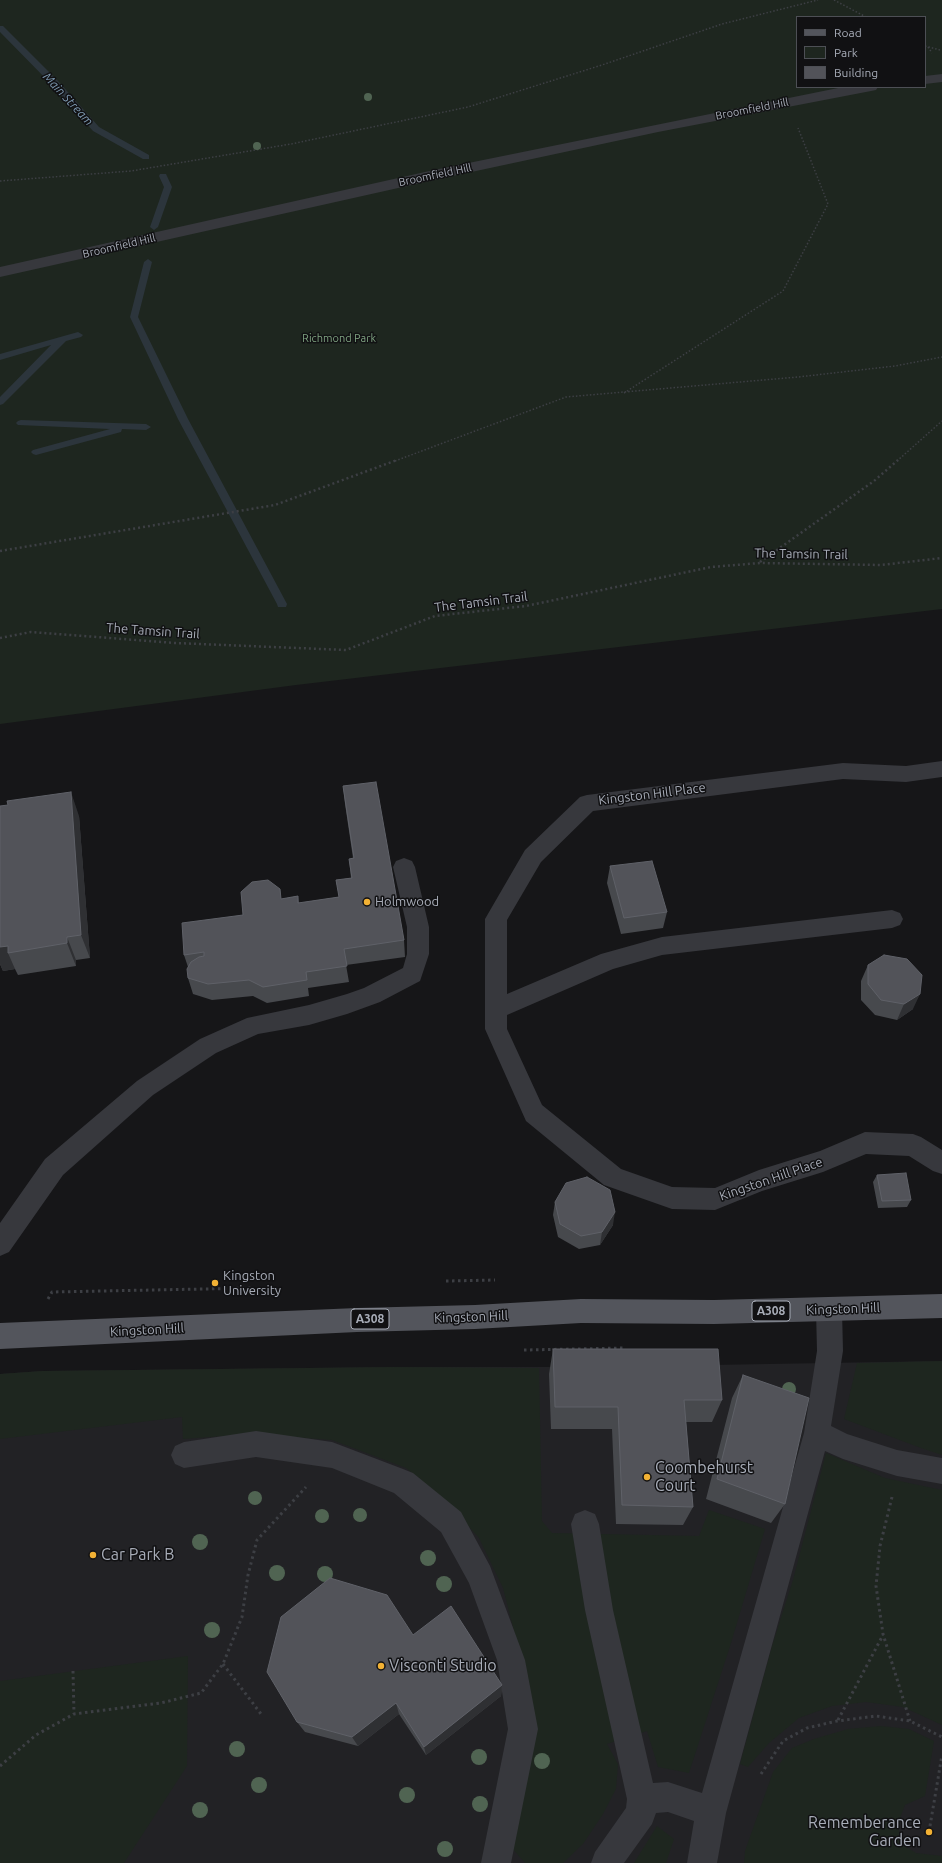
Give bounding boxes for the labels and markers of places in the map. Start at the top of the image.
place label: Holmwood [375,894,439,910]
marker: Holmwood [362,897,372,907]
place label: Kingston University [223,1268,281,1299]
marker: Kingston University [210,1278,220,1288]
place label: Coombehurst Court [655,1458,753,1496]
marker: Coombehurst Court [642,1472,652,1482]
place label: Car Park B [101,1545,174,1565]
marker: Car Park B [88,1550,98,1560]
place label: Visconti Studio [389,1656,497,1676]
marker: Visconti Studio [376,1661,386,1671]
place label: Rememberance Garden [808,1813,921,1851]
marker: Rememberance Garden [924,1827,934,1837]

